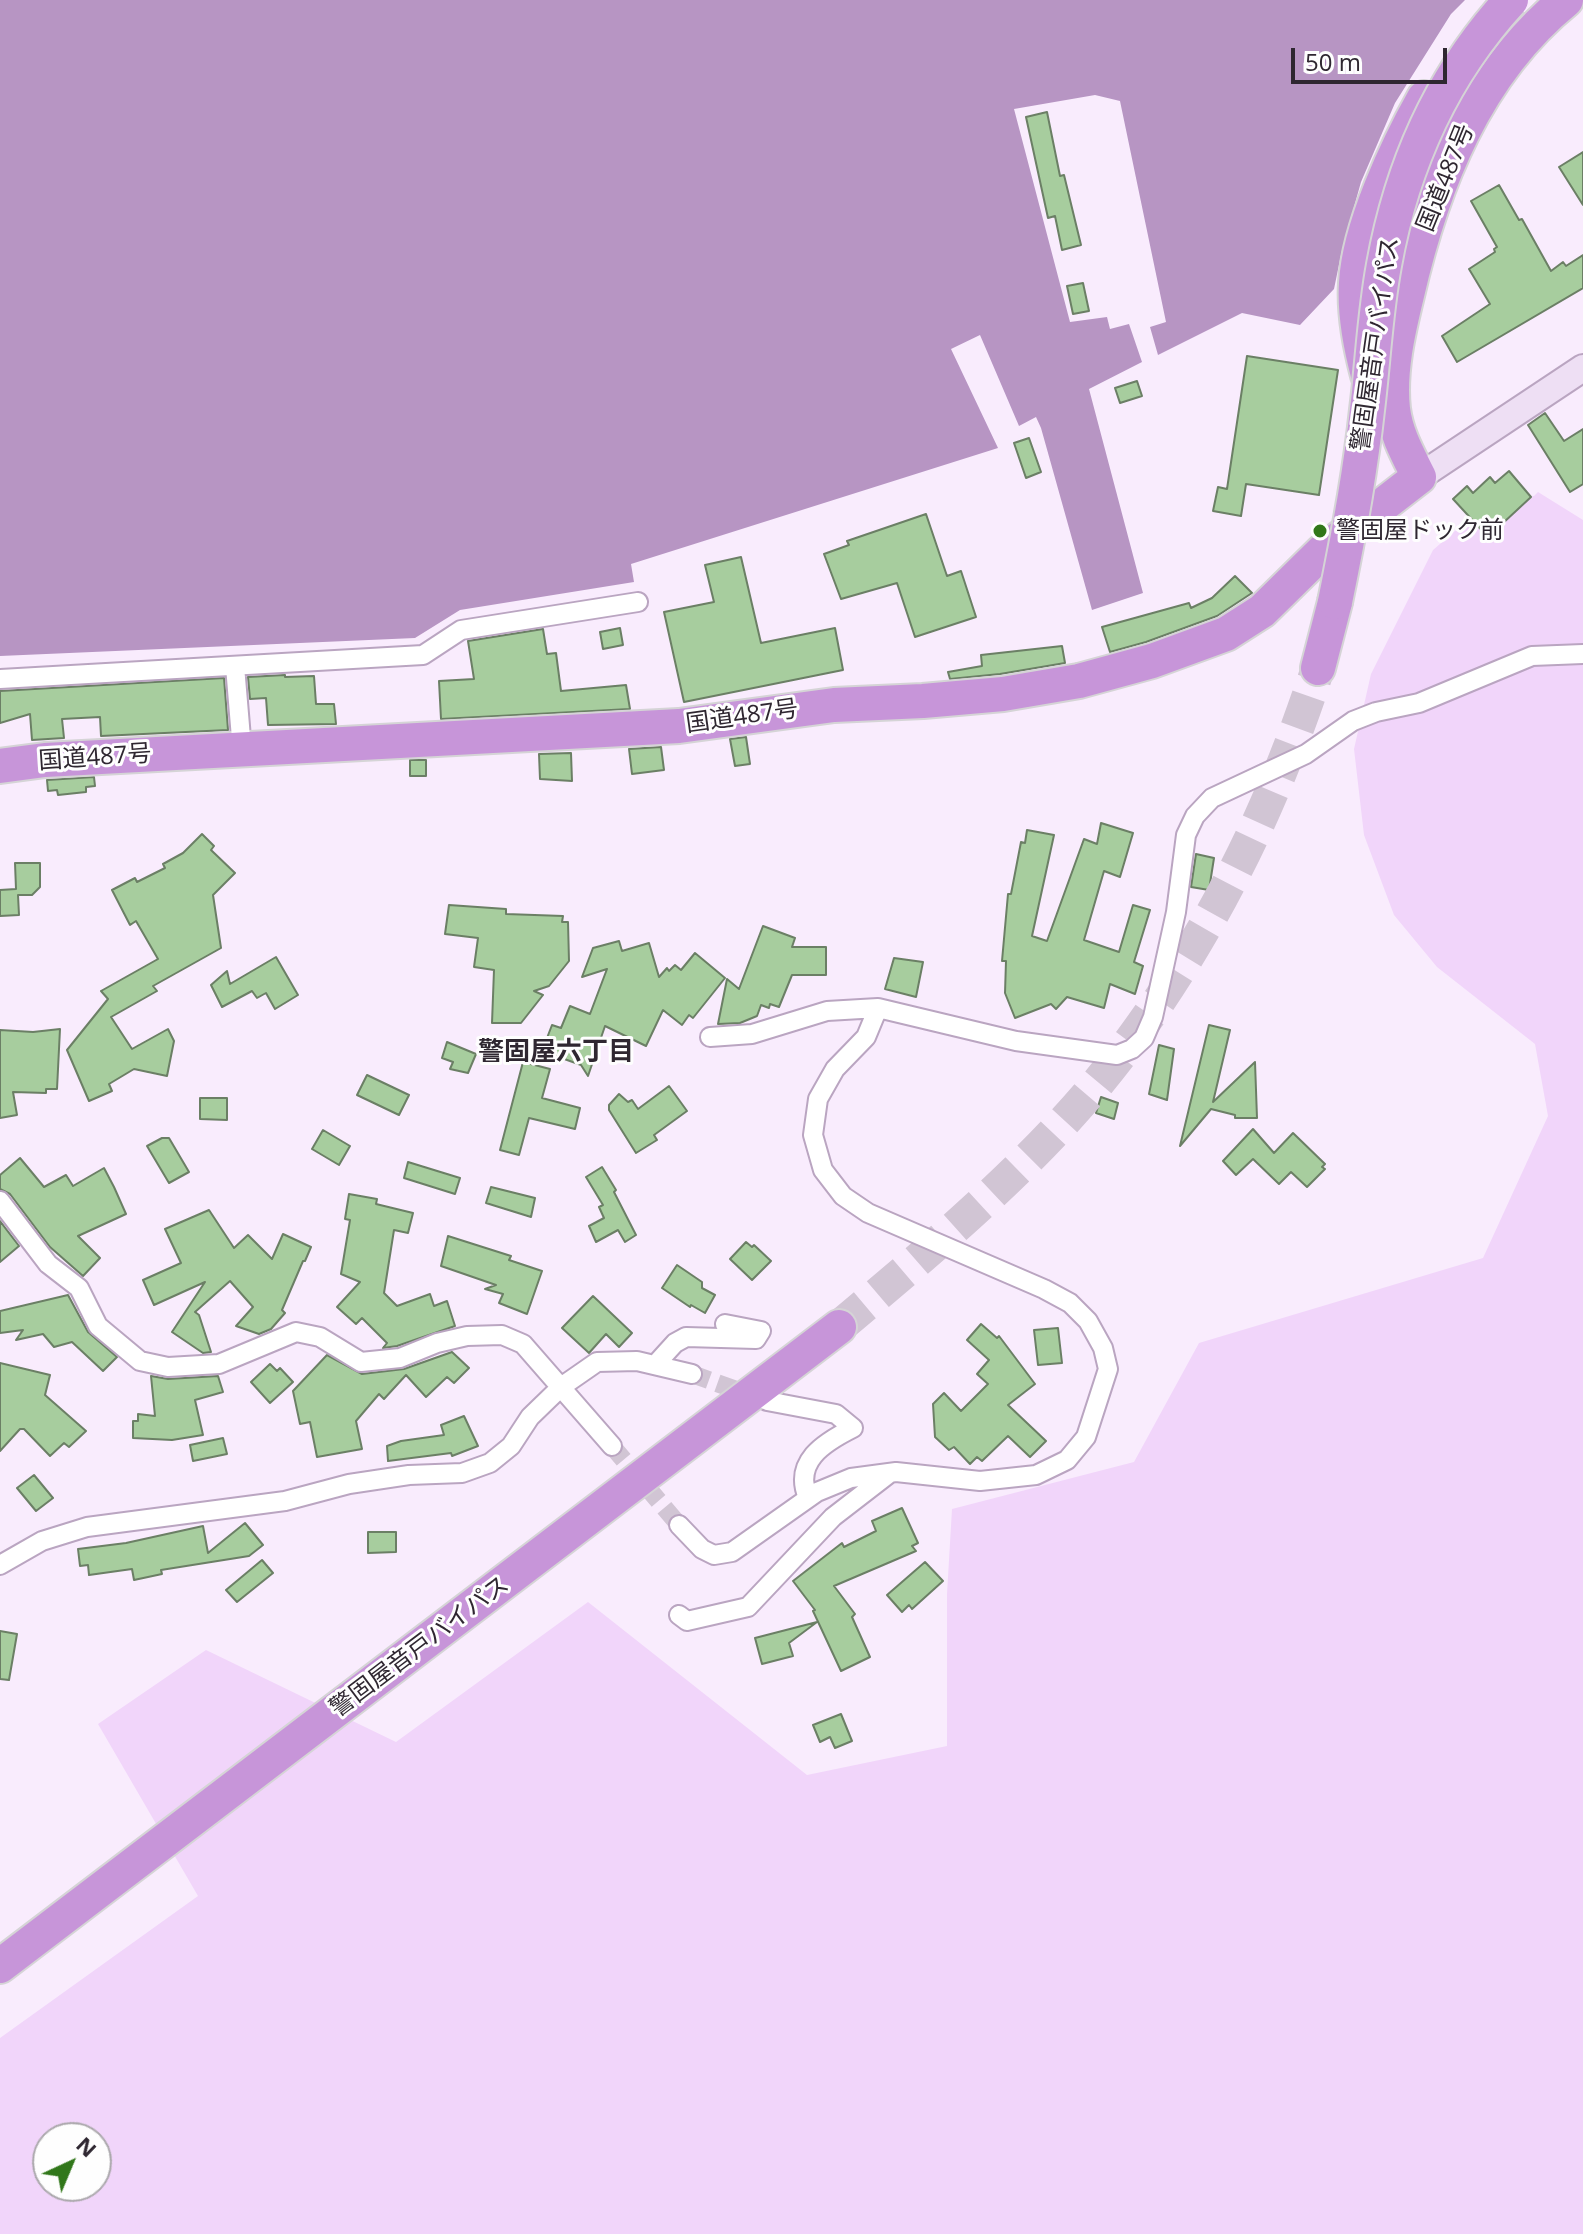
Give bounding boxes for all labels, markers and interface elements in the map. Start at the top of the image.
scale bar [1295,32,1451,82]
text: 50 m [1305,45,1361,78]
street label: 国道487号 [1411,120,1481,236]
street label: 警固屋音戸バイパス [1347,235,1405,453]
place label: 警固屋ドック前 [1336,517,1504,545]
marker: 警固屋ドック前 [1311,522,1329,540]
street label: 国道487号 [684,695,800,739]
street label: 国道487号 [38,740,152,776]
district label: 警固屋六丁目 [478,1037,634,1069]
street label: 警固屋音戸バイパス [325,1571,515,1723]
north arrow [32,2122,112,2202]
text: N [70,2129,104,2163]

